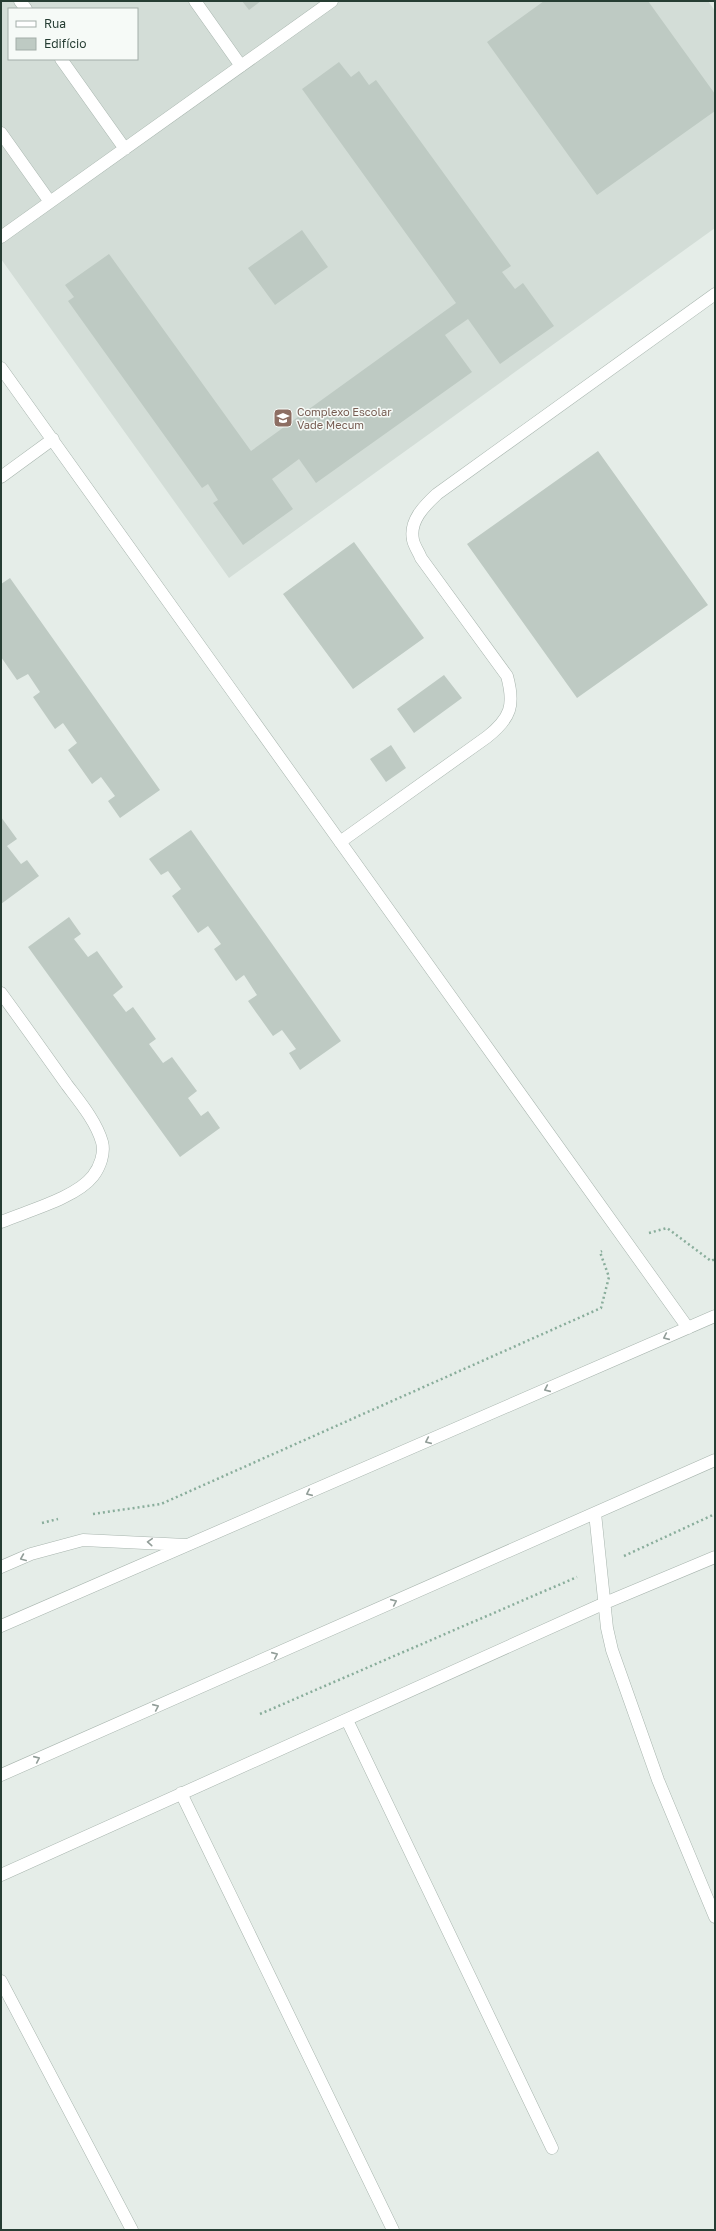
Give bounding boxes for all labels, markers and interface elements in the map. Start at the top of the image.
legend [8,8,138,60]
text: Rua [44,16,66,31]
text: Edifício [44,36,86,51]
place label: Complexo Escolar Vade Mecum [297,405,392,431]
school or university icon: Complexo Escolar Vade Mecum [272,407,294,429]
one-way arrow [663,1333,670,1341]
one-way arrow [544,1384,552,1392]
one-way arrow [425,1436,432,1444]
one-way arrow [305,1488,313,1496]
one-way arrow [147,1538,153,1547]
one-way arrow [20,1553,27,1561]
one-way arrow [389,1599,397,1607]
one-way arrow [270,1652,278,1660]
one-way arrow [152,1704,159,1712]
one-way arrow [32,1756,40,1764]

